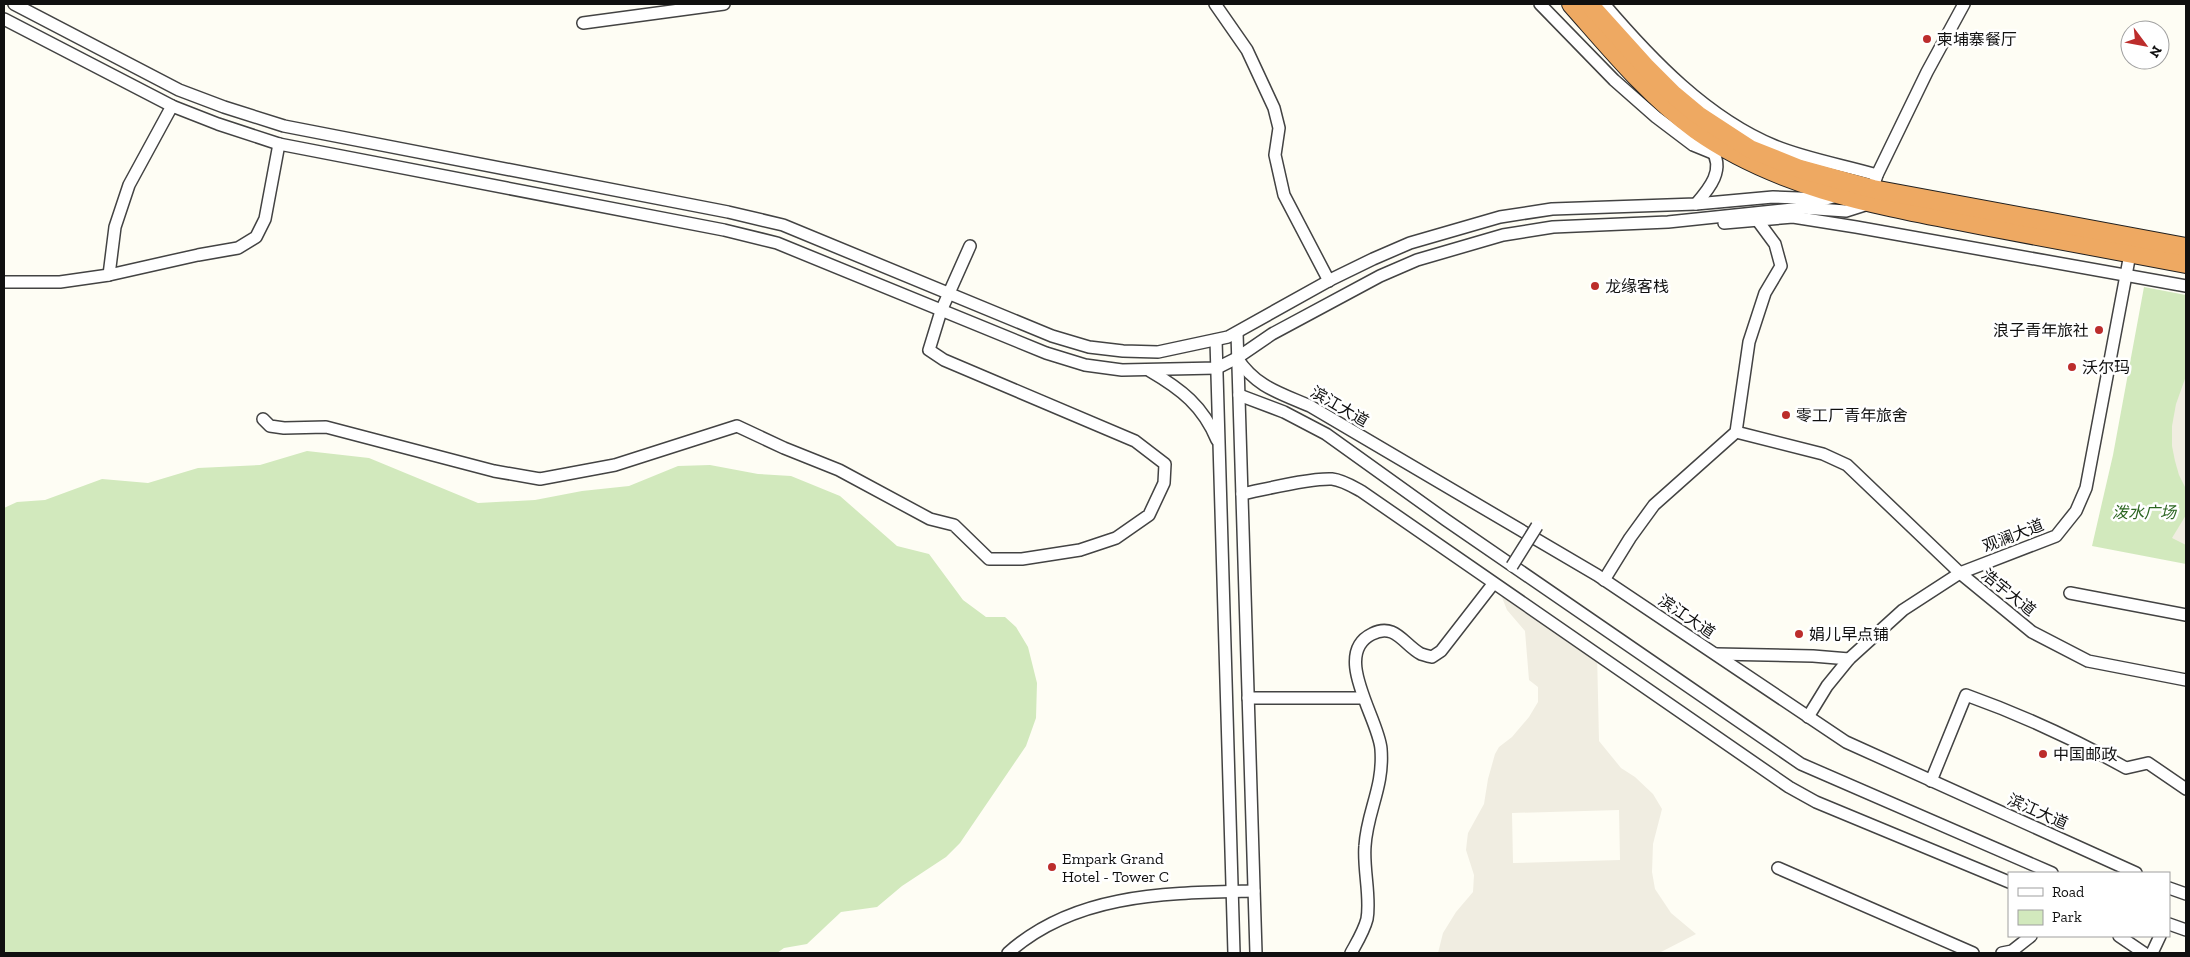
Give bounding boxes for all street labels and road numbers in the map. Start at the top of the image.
street label: 滨江大道 [1307,382,1372,431]
street label: 观澜大道 [1980,515,2046,556]
street label: 浩宇大道 [1978,565,2040,620]
street label: 滨江大道 [1655,591,1719,642]
street label: 滨江大道 [2005,790,2071,833]

